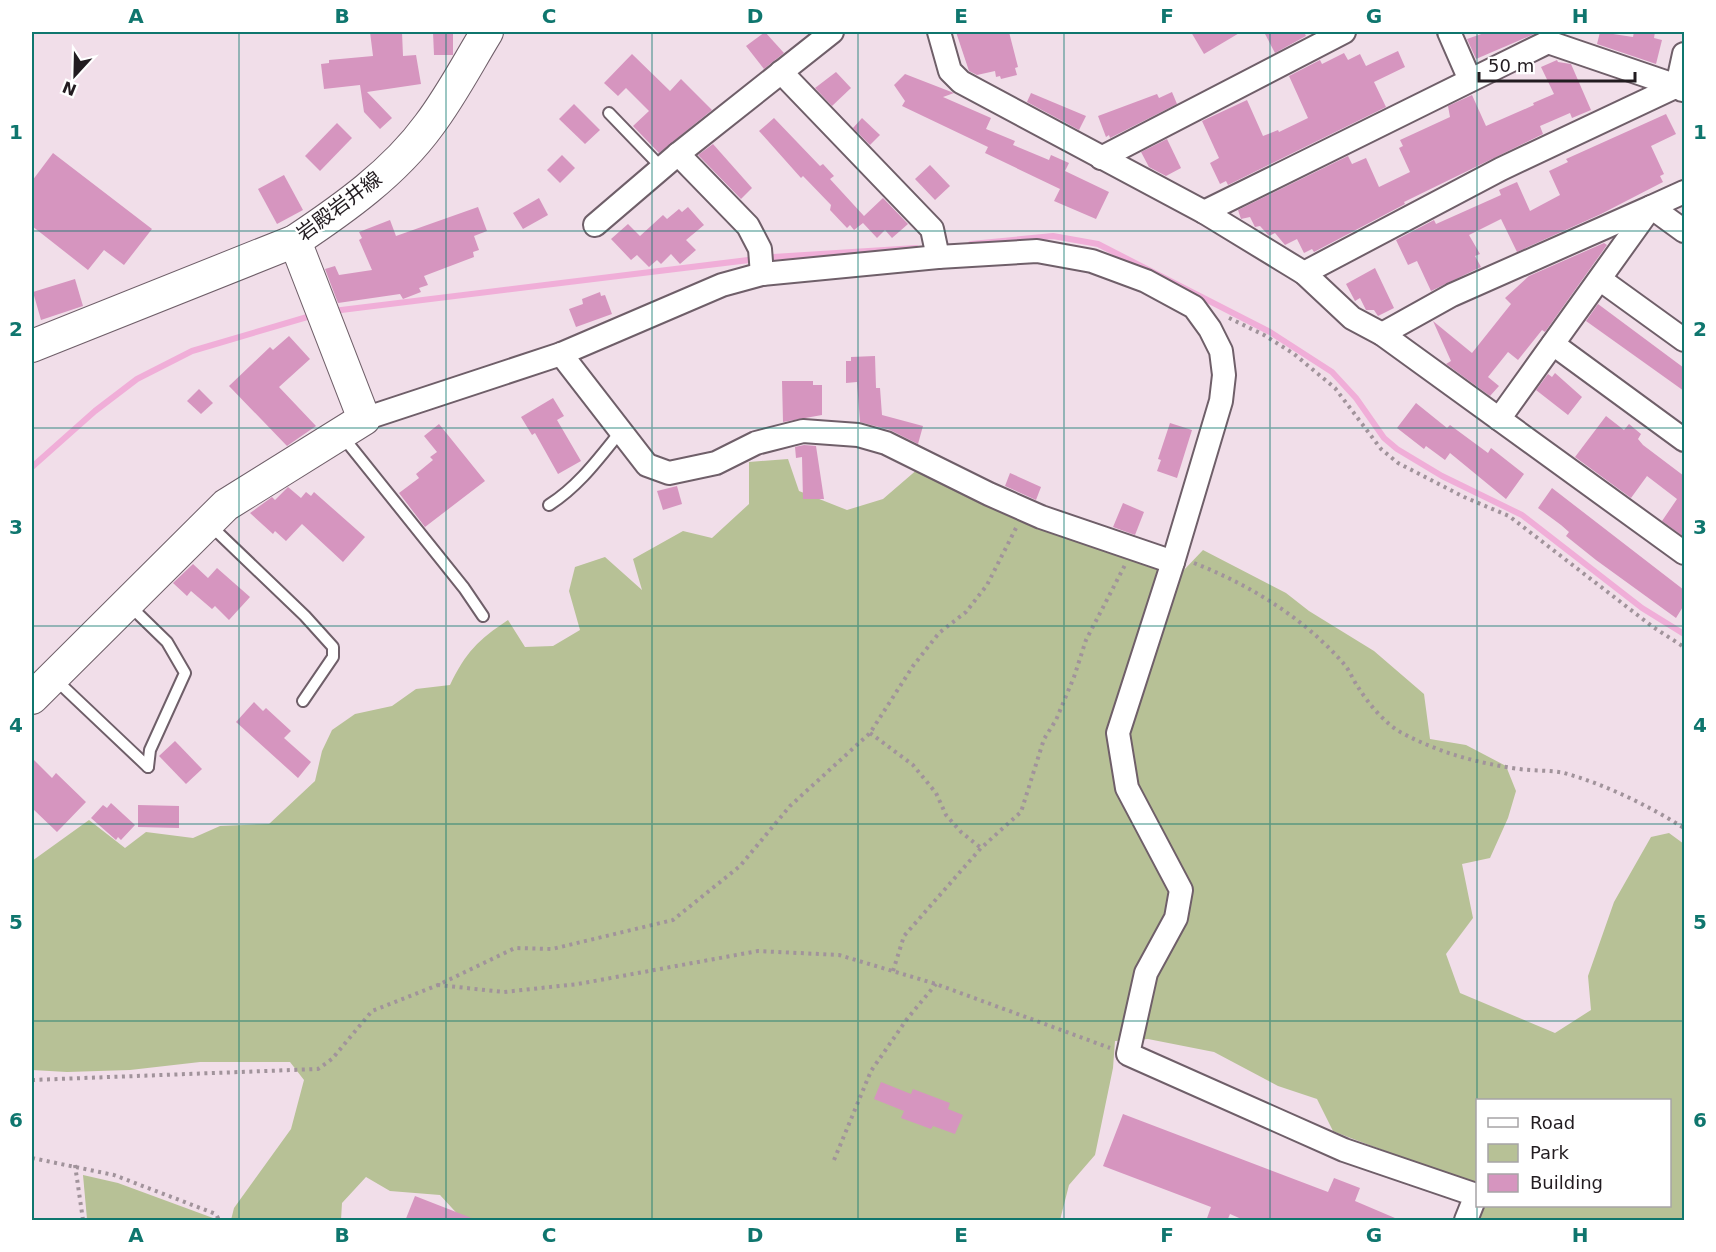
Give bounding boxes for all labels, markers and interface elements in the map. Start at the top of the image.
text: A [128,4,144,28]
text: B [334,4,350,28]
text: C [542,4,556,28]
text: D [747,4,763,28]
text: E [954,4,968,28]
text: F [1160,4,1174,28]
text: G [1366,4,1382,28]
text: H [1572,4,1588,28]
north arrow [45,45,105,105]
scale bar [1479,45,1635,83]
text: 50 m [1488,55,1534,76]
text: N [60,77,79,100]
text: 1 [9,120,23,144]
text: 1 [1693,120,1707,144]
street label: 岩殿岩井線 [292,166,386,246]
text: 2 [9,317,23,341]
text: 2 [1693,317,1707,341]
text: 3 [9,515,23,539]
text: 3 [1693,515,1707,539]
text: 4 [9,713,23,737]
text: 4 [1693,713,1707,737]
text: 5 [9,910,23,934]
text: 5 [1693,910,1707,934]
legend [1476,1099,1671,1207]
text: 6 [9,1108,23,1132]
text: 6 [1693,1108,1707,1132]
text: Road [1530,1112,1575,1133]
text: Park [1530,1142,1569,1163]
text: Building [1530,1172,1603,1193]
text: A [128,1223,144,1247]
text: B [334,1223,350,1247]
text: C [542,1223,556,1247]
text: D [747,1223,763,1247]
text: E [954,1223,968,1247]
text: F [1160,1223,1174,1247]
text: G [1366,1223,1382,1247]
text: H [1572,1223,1588,1247]

